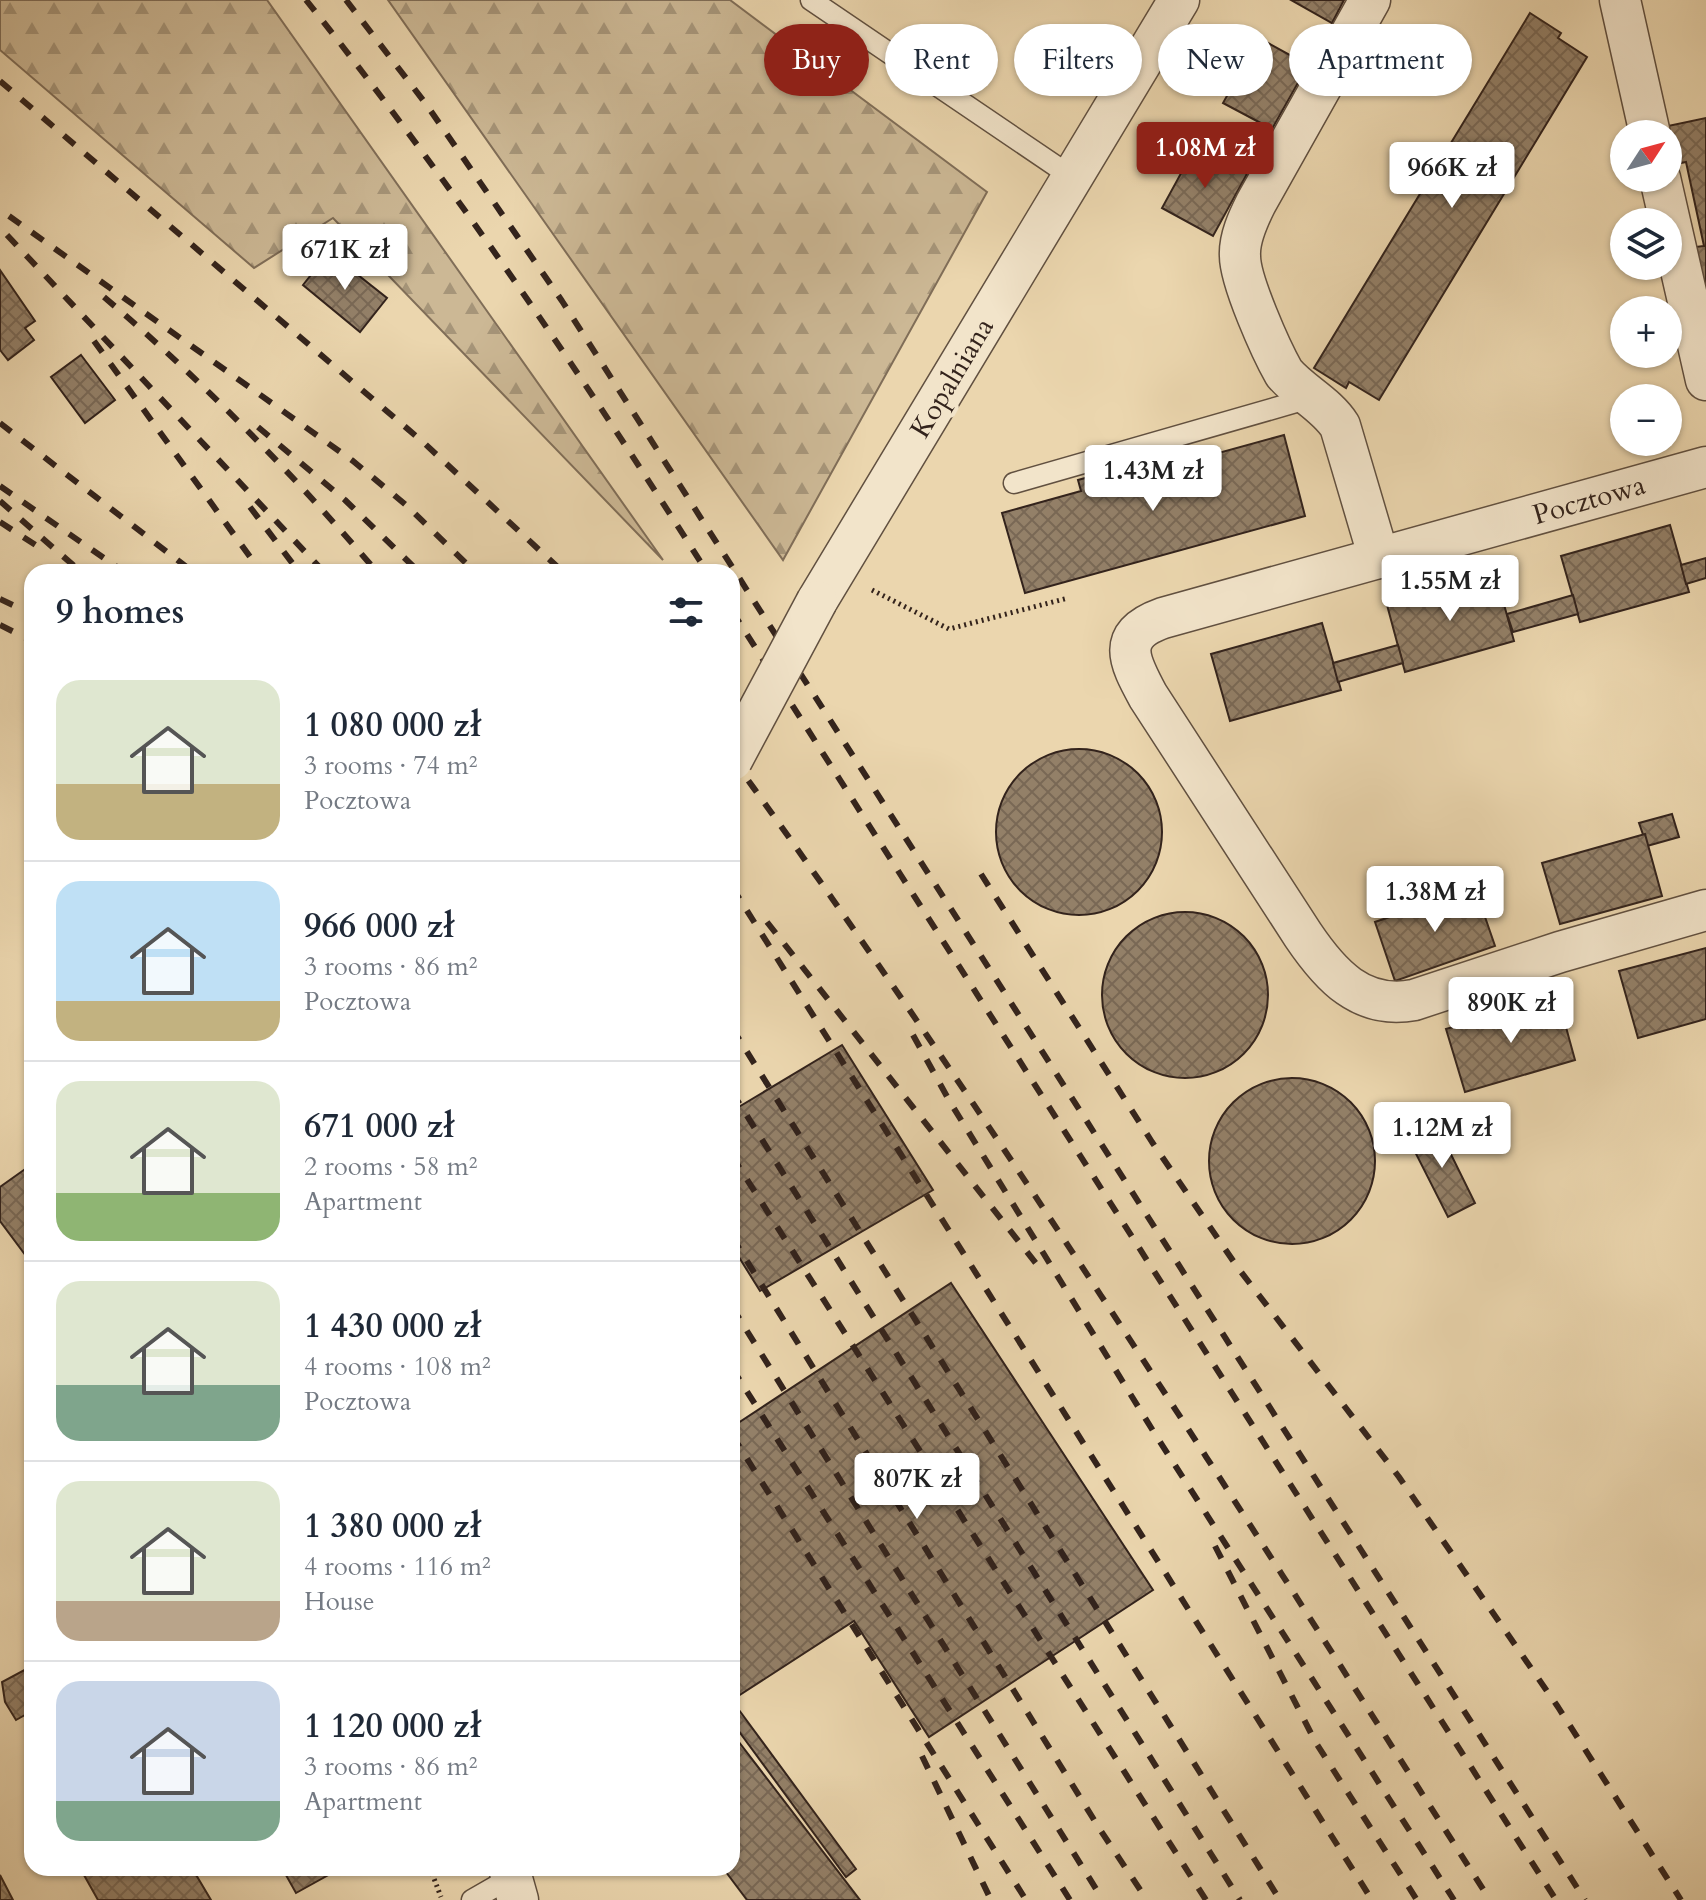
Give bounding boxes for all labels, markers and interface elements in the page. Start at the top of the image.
chip: Buy [764,24,869,96]
chip: Rent [885,24,998,96]
chip: Filters [1014,24,1142,96]
chip: New [1158,24,1273,96]
chip: Apartment [1289,24,1472,96]
north arrow [1610,120,1682,192]
map controls [1610,120,1682,456]
pin: 1.08M zł [1122,122,1288,190]
text: 1.08M zł [1155,130,1255,165]
pin: 966K zł [1378,142,1526,210]
text: 966K zł [1407,150,1497,185]
button: layers [1610,208,1682,280]
pin: 671K zł [271,224,419,292]
text: 671K zł [300,232,390,267]
button: + [1610,296,1682,368]
street label: Kopalniana [901,311,1003,445]
button: − [1610,384,1682,456]
pin: 1.43M zł [1070,445,1236,513]
text: 1.43M zł [1103,453,1203,488]
street label: Pocztowa [1528,466,1650,534]
pin: 1.55M zł [1367,555,1533,623]
text: 1.55M zł [1400,563,1500,598]
text: 9 homes [56,589,184,635]
icon: filters [664,590,708,634]
text: 1 080 000 zł [304,702,481,748]
icon: home [120,712,216,808]
text: 3 rooms · 74 m² [304,748,477,783]
text: Pocztowa [304,783,411,818]
pin: 1.38M zł [1352,866,1518,934]
text: 1.38M zł [1385,874,1485,909]
text: 966 000 zł [304,903,454,949]
icon: home [120,913,216,1009]
text: 3 rooms · 86 m² [304,949,477,984]
pin: 890K zł [1437,977,1585,1045]
text: Pocztowa [304,984,411,1019]
text: 890K zł [1466,985,1556,1020]
pin: 1.12M zł [1359,1102,1525,1170]
text: 671 000 zł [304,1103,454,1149]
text: 1.12M zł [1392,1110,1492,1145]
icon: home [120,1113,216,1209]
text: 2 rooms · 58 m² [304,1149,477,1184]
text: Apartment [304,1184,422,1219]
text: 1 430 000 zł [304,1303,481,1349]
icon: home [120,1313,216,1409]
text: 4 rooms · 108 m² [304,1349,491,1384]
text: Pocztowa [304,1384,411,1419]
pin: 807K zł [843,1453,991,1521]
text: 807K zł [872,1461,962,1496]
text: 1 380 000 zł [304,1503,481,1549]
icon: home [120,1513,216,1609]
text: 4 rooms · 116 m² [304,1549,491,1584]
text: House [304,1584,375,1619]
text: 1 120 000 zł [304,1703,481,1749]
icon: home [120,1713,216,1809]
text: 3 rooms · 86 m² [304,1749,477,1784]
text: Apartment [304,1784,422,1819]

